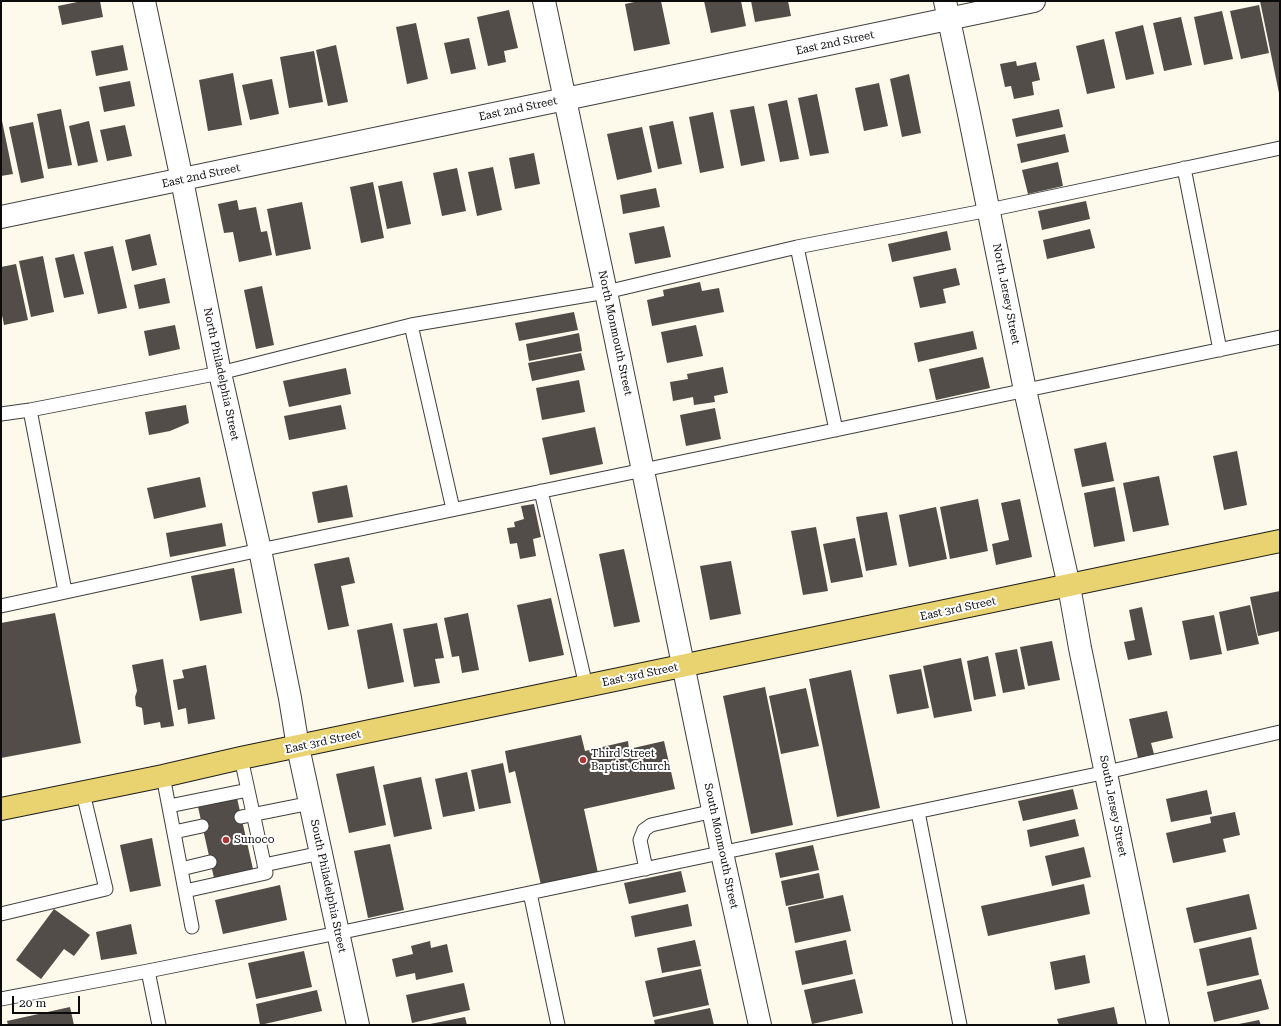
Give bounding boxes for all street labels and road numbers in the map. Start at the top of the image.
street label: East 2nd Street [795,28,875,58]
street label: East 2nd Street [478,94,558,124]
street label: East 2nd Street [161,161,241,191]
street label: North Jersey Street [990,242,1022,346]
street label: North Monmouth Street [595,269,635,397]
street label: North Philadelphia Street [200,306,242,442]
street label: East 3rd Street [919,595,997,623]
street label: East 3rd Street [601,661,679,689]
street label: East 3rd Street [284,728,362,756]
street label: South Jersey Street [1097,754,1129,858]
street label: South Monmouth Street [701,782,741,910]
street label: South Philadelphia Street [307,818,349,954]

